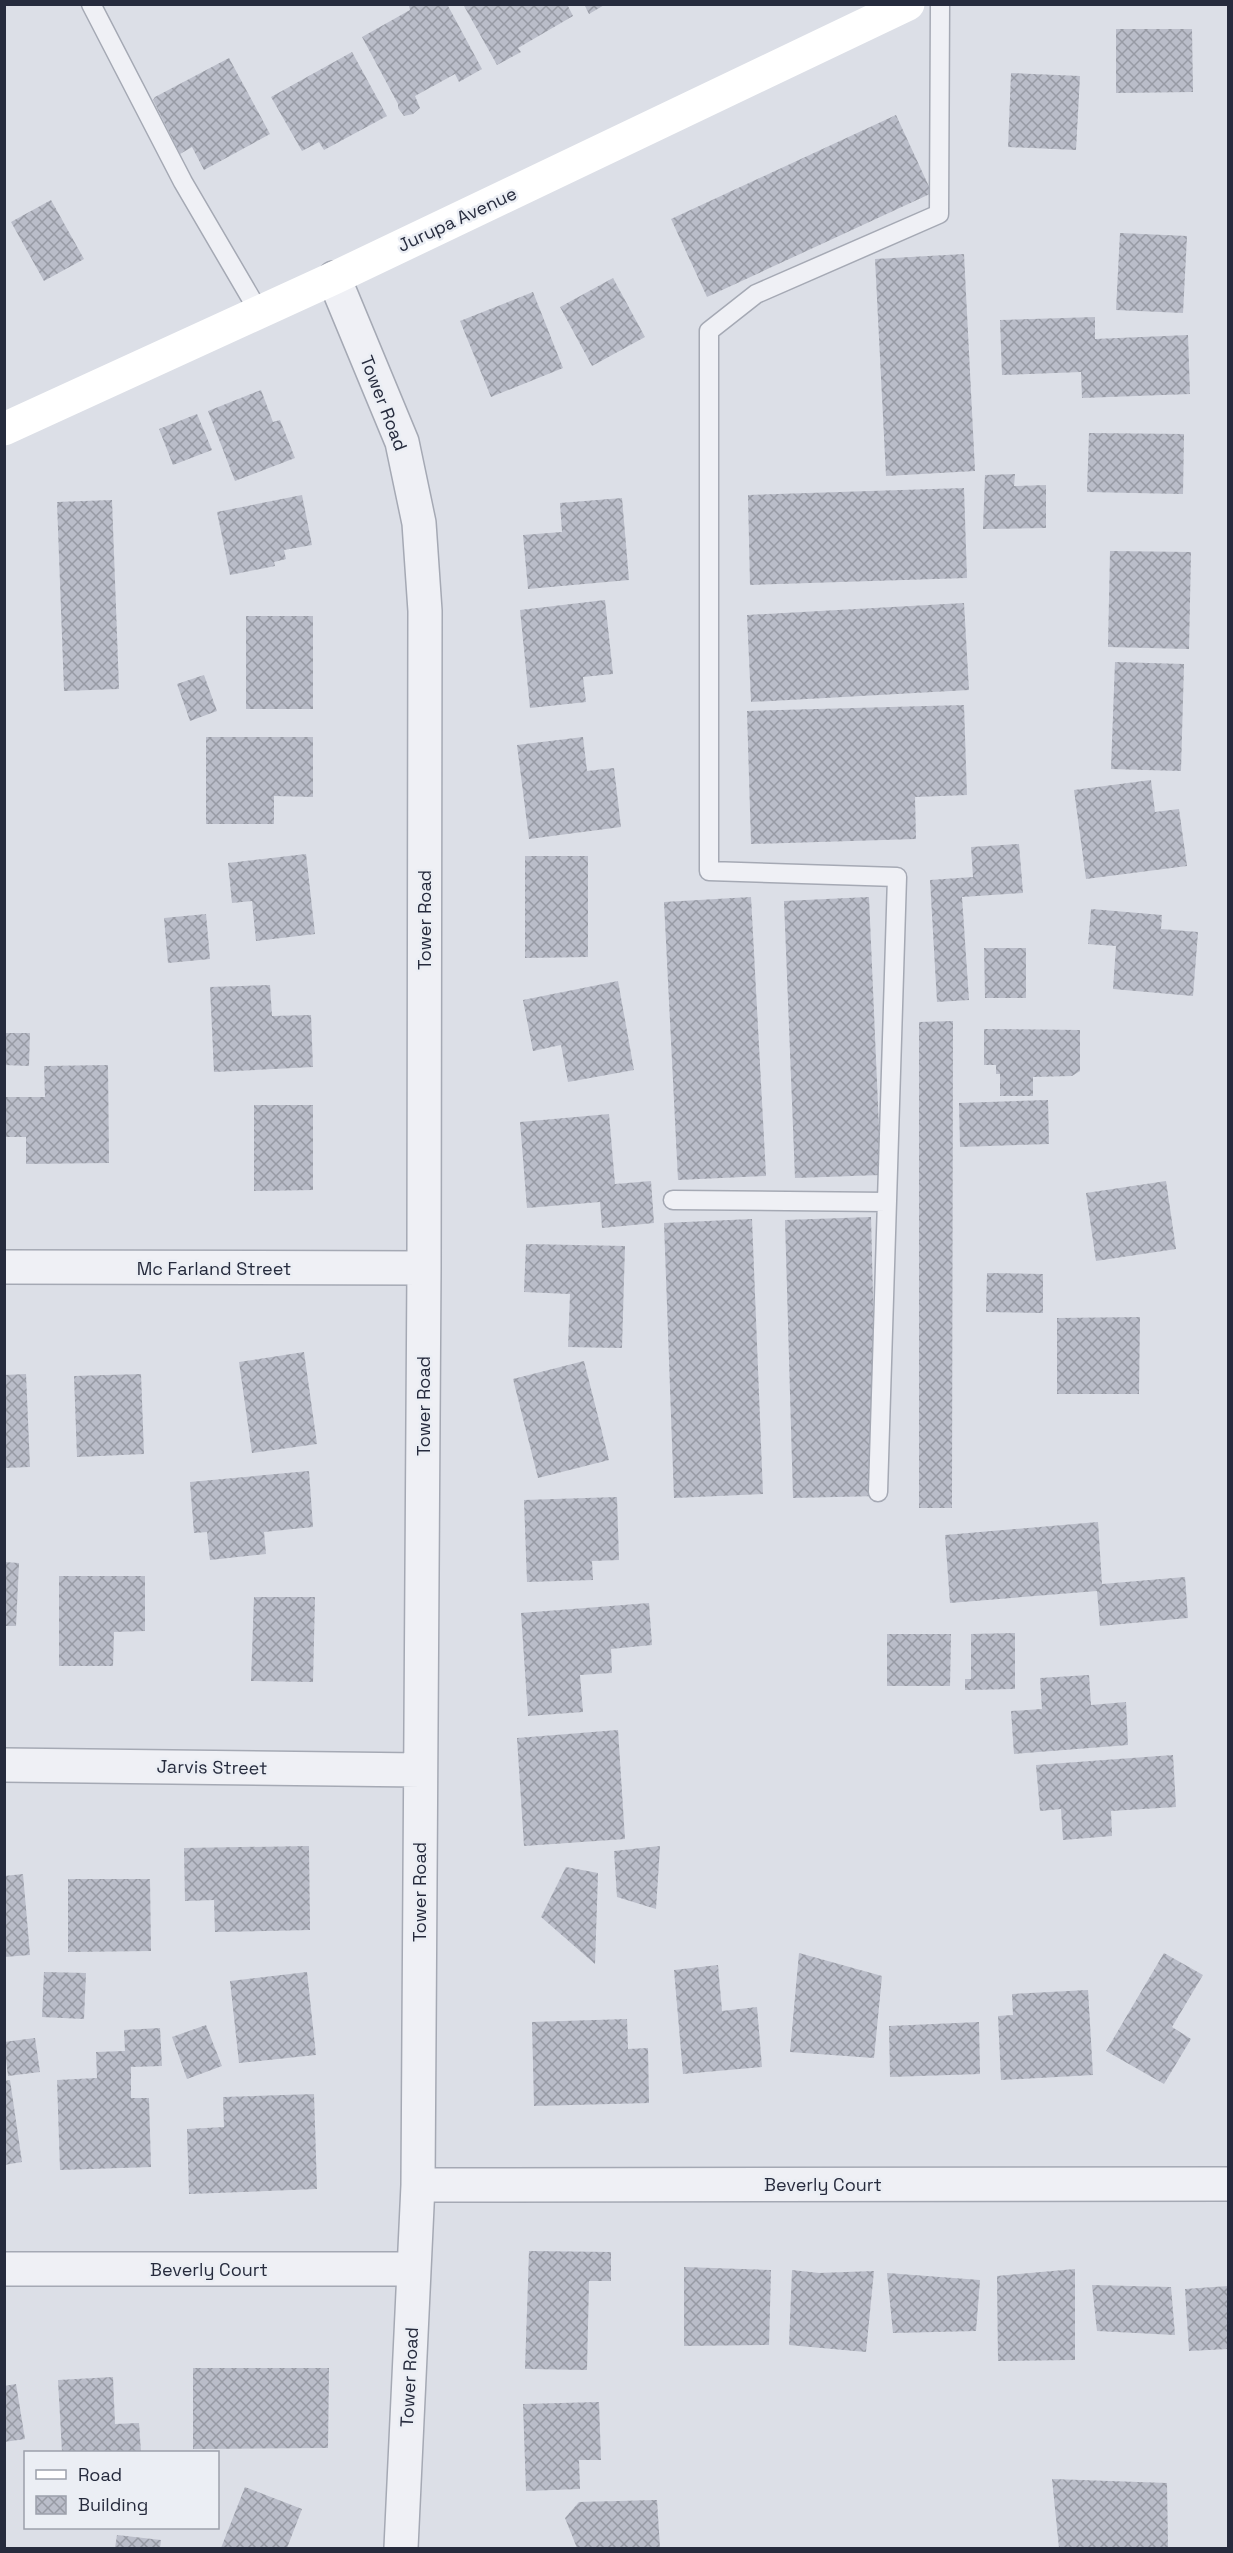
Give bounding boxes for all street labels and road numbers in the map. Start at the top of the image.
street label: Jurupa Avenue [394,181,520,257]
street label: Tower Road [355,352,413,454]
street label: Tower Road [413,870,436,970]
street label: Mc Farland Street [137,1257,291,1280]
street label: Tower Road [412,1356,435,1456]
street label: Jarvis Street [157,1755,267,1779]
street label: Tower Road [408,1842,431,1942]
street label: Beverly Court [764,2173,882,2196]
street label: Beverly Court [150,2258,268,2281]
street label: Tower Road [395,2326,423,2428]

